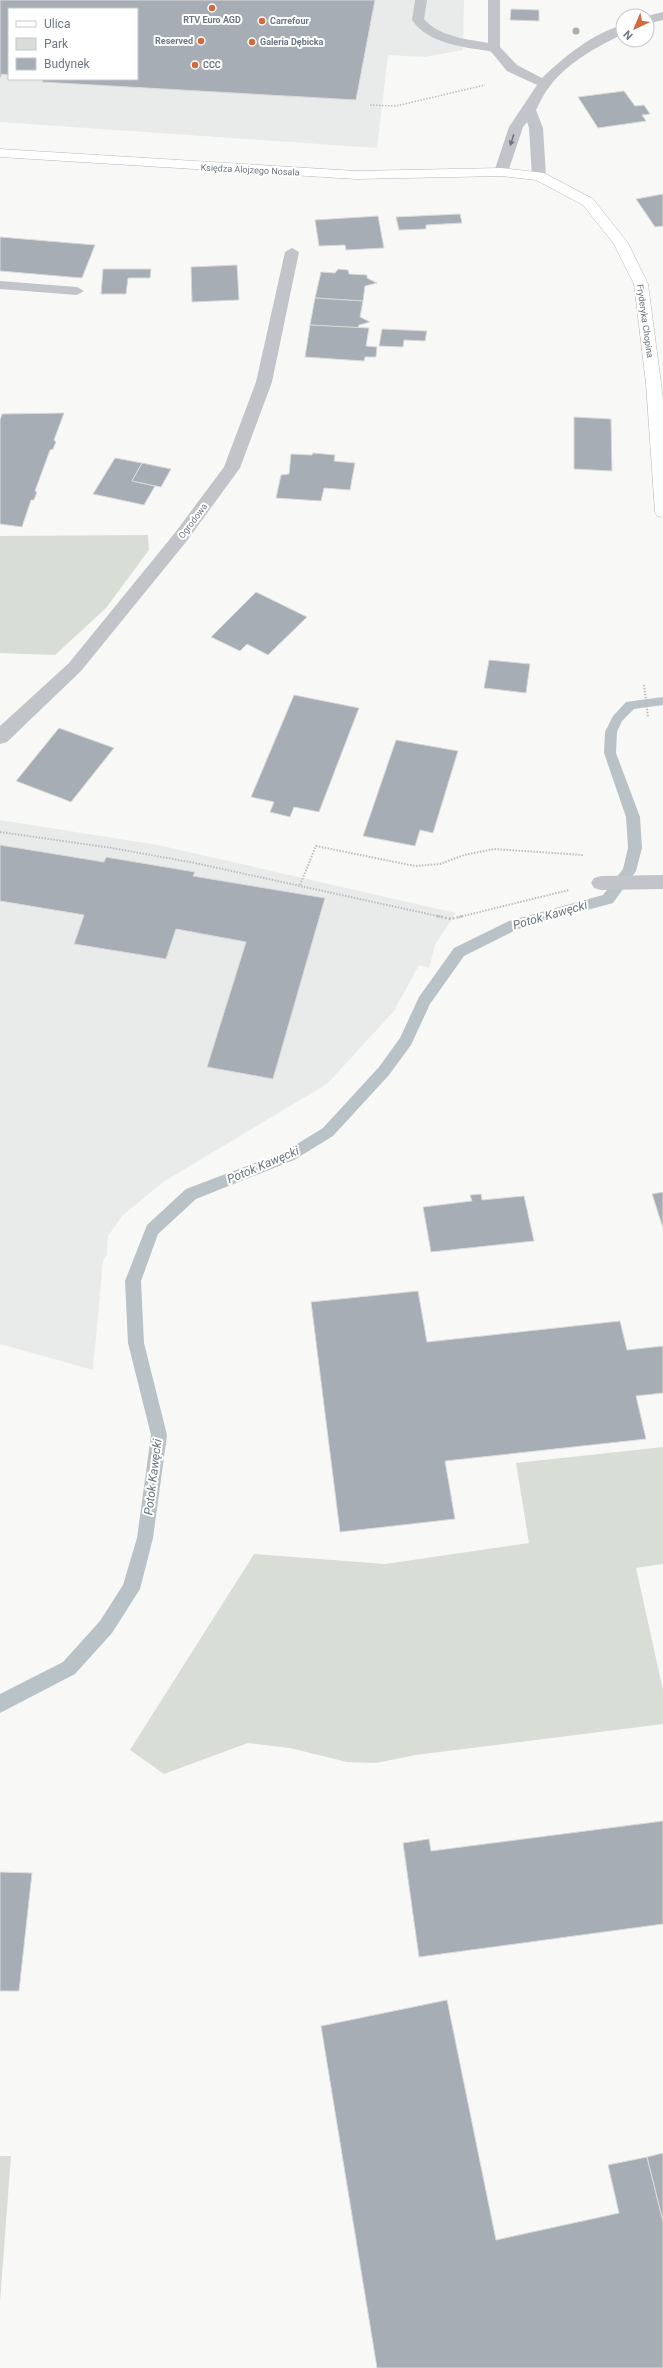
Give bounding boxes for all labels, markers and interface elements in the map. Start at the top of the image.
marker: RTV Euro AGD [207,3,217,13]
legend [8,8,138,80]
north arrow [615,8,655,48]
place label: RTV Euro AGD [183,15,241,25]
marker: Carrefour [257,16,267,26]
place label: Carrefour [270,16,309,26]
text: Ulica [44,17,70,31]
text: N [621,27,636,42]
place label: Reserved [155,36,193,46]
marker: Reserved [196,36,206,46]
text: Park [44,37,69,51]
marker: Galeria Dębicka [247,37,257,47]
place label: Galeria Dębicka [260,37,324,47]
text: Budynek [44,57,91,71]
marker: CCC [190,60,200,70]
place label: CCC [203,60,221,70]
one-way arrow [508,134,514,146]
street label: Księdza Alojzego Nosala [200,162,300,178]
street label: Fryderyka Chopina [635,284,655,359]
street label: Ogrodowa [177,501,209,540]
water label: Potok Kawęcki [511,898,589,932]
water label: Potok Kawęcki [225,1144,301,1186]
water label: Potok Kawęcki [141,1438,165,1516]

